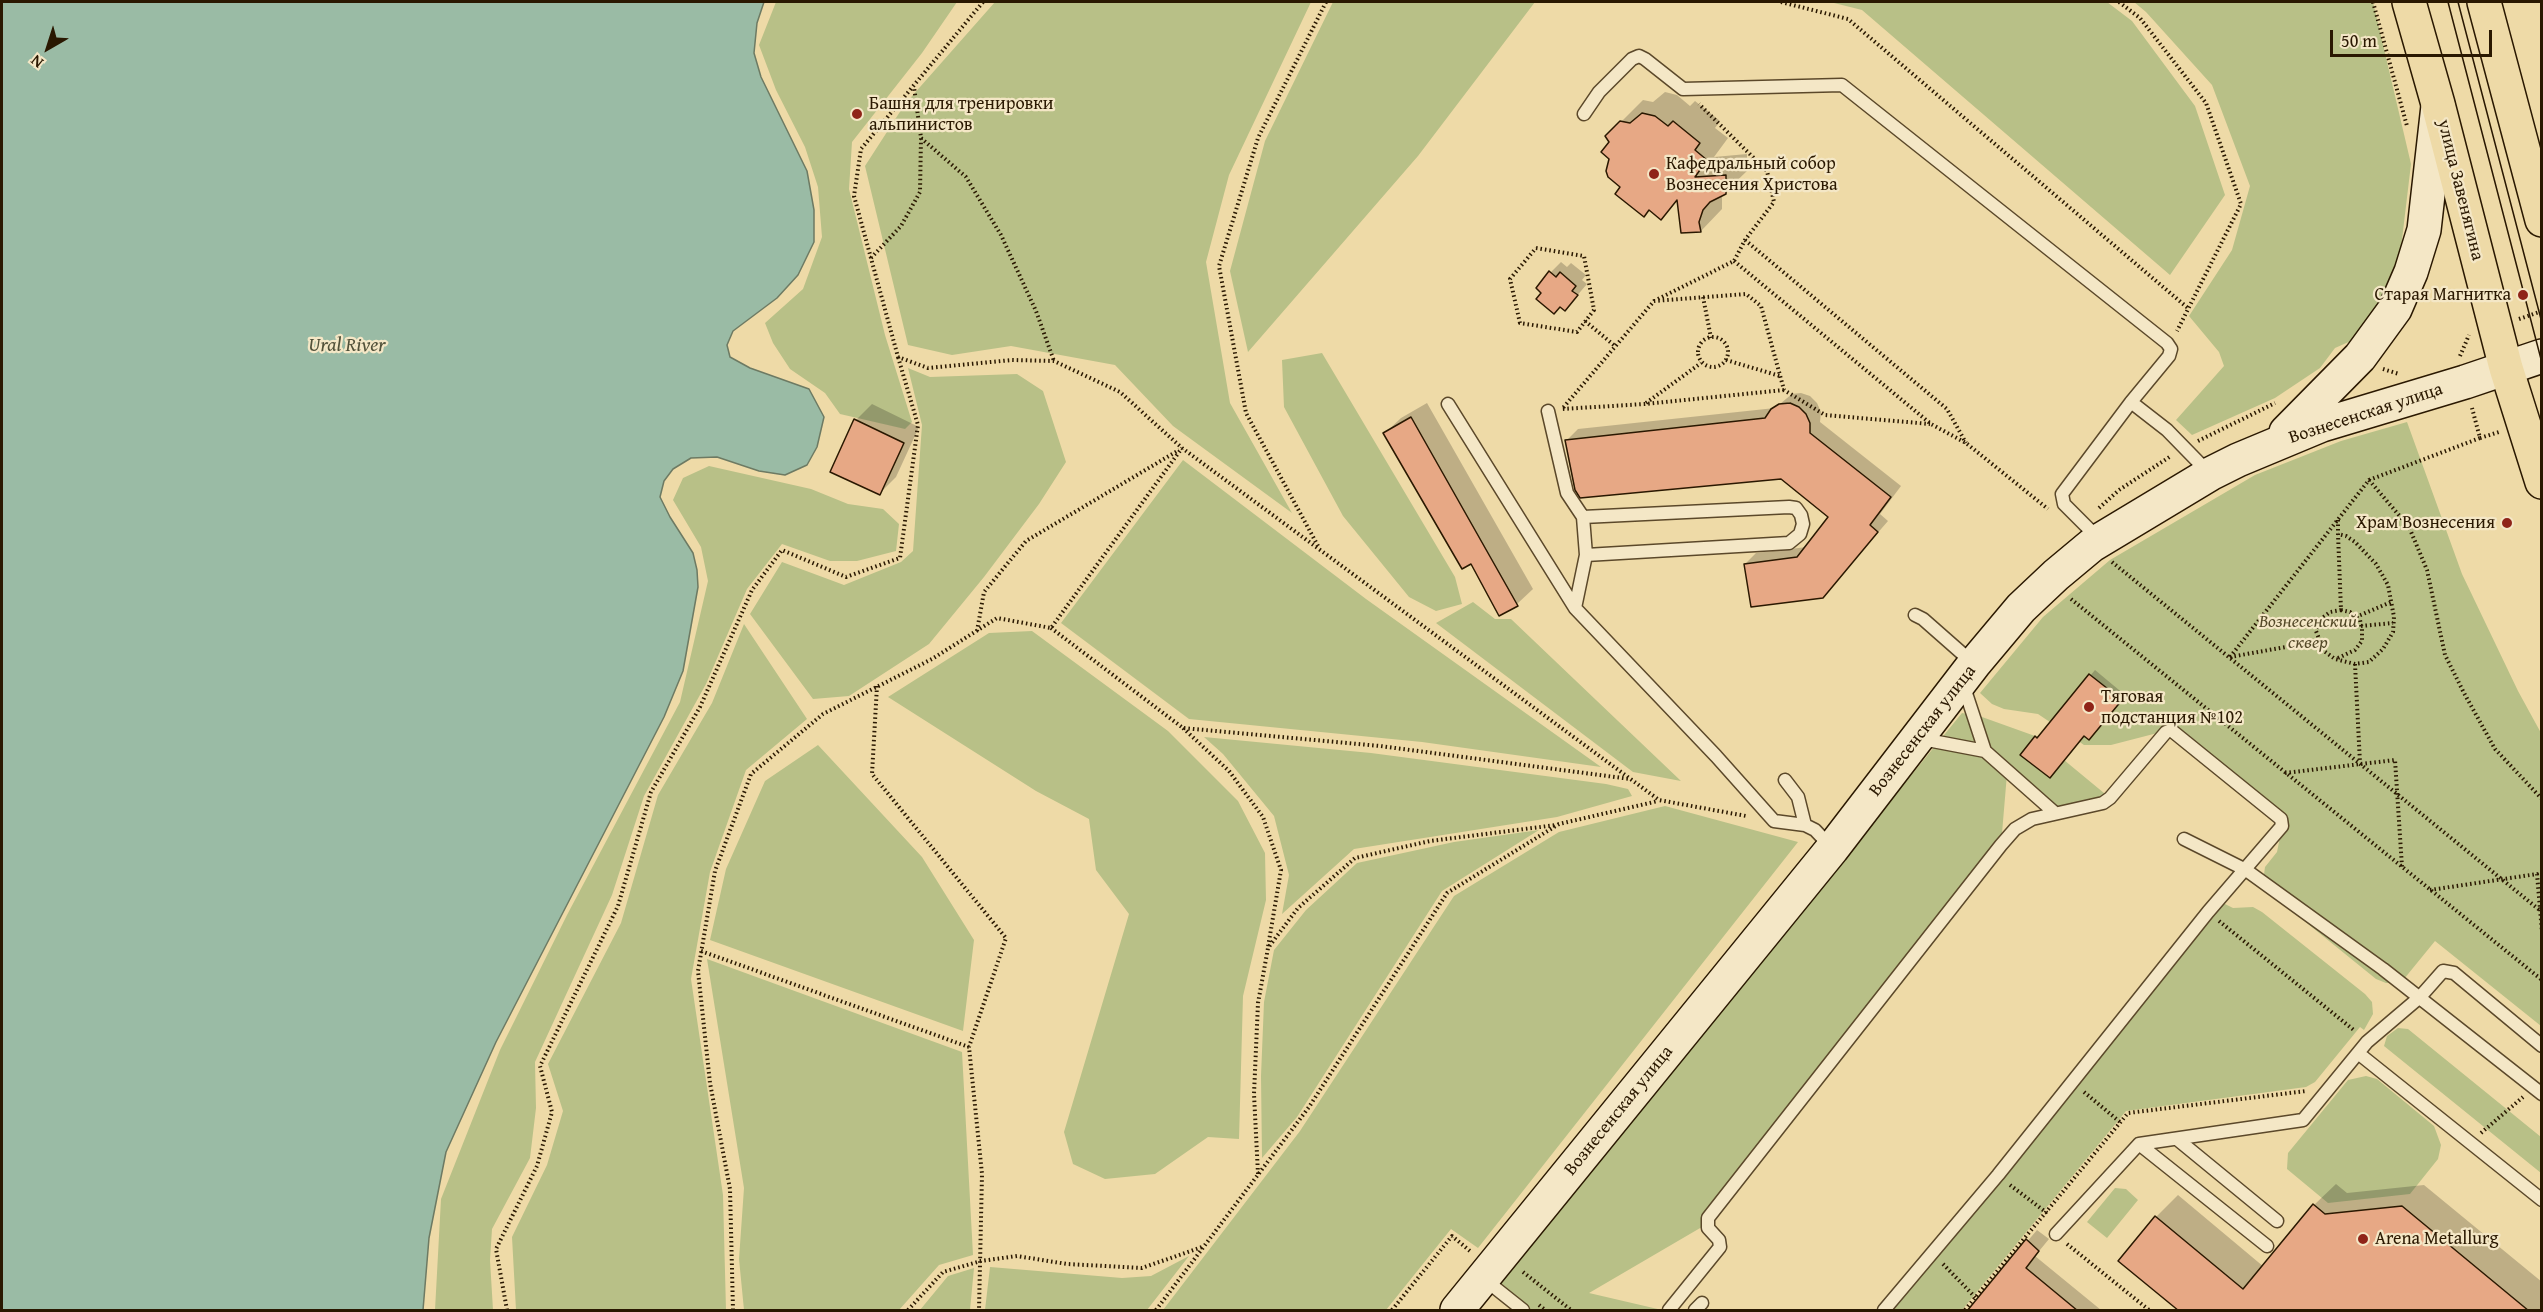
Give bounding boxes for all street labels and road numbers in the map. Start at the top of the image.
street label: улица Завенягина [2432,117,2488,263]
street label: Вознесенская улица [2286,379,2446,449]
street label: Вознесенская улица [1865,661,1981,801]
street label: Вознесенская улица [1560,1042,1678,1180]

